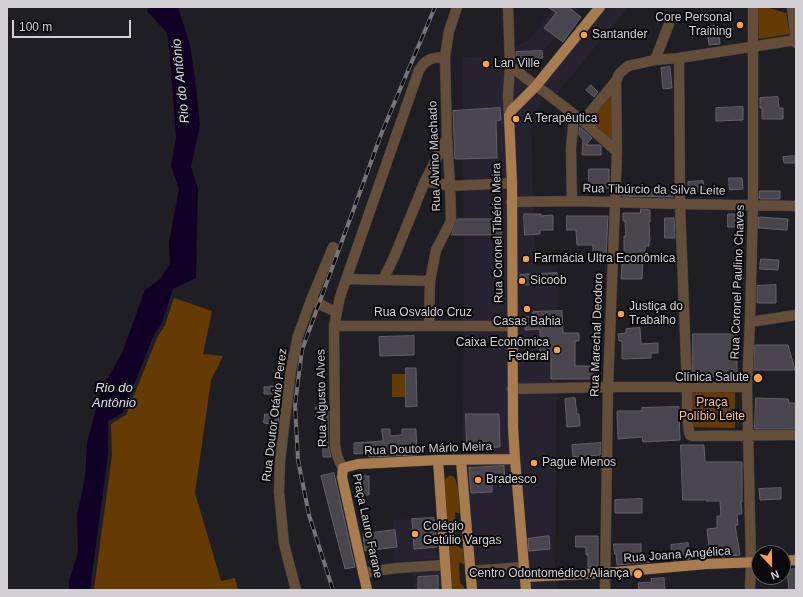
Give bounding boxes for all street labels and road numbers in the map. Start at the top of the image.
street label: Rua Alvino Machado [426,100,444,212]
street label: Rua Coronel Tibério Meira [490,163,506,303]
street label: Rua Tibúrcio da Silva Leite [582,182,726,198]
street label: Rua Coronel Paulino Chaves [728,204,748,360]
street label: Rua Marechal Deodoro [588,273,606,397]
street label: Rua Osvaldo Cruz [374,306,472,320]
street label: Rua Doutor Otávio Perez [260,348,290,482]
street label: Rua Algusto Alves [314,349,330,447]
street label: Rua Doutor Mário Meira [364,440,492,458]
street label: Praça Lauro Farane [349,472,385,580]
street label: Rua Joana Angélica [623,544,731,566]

